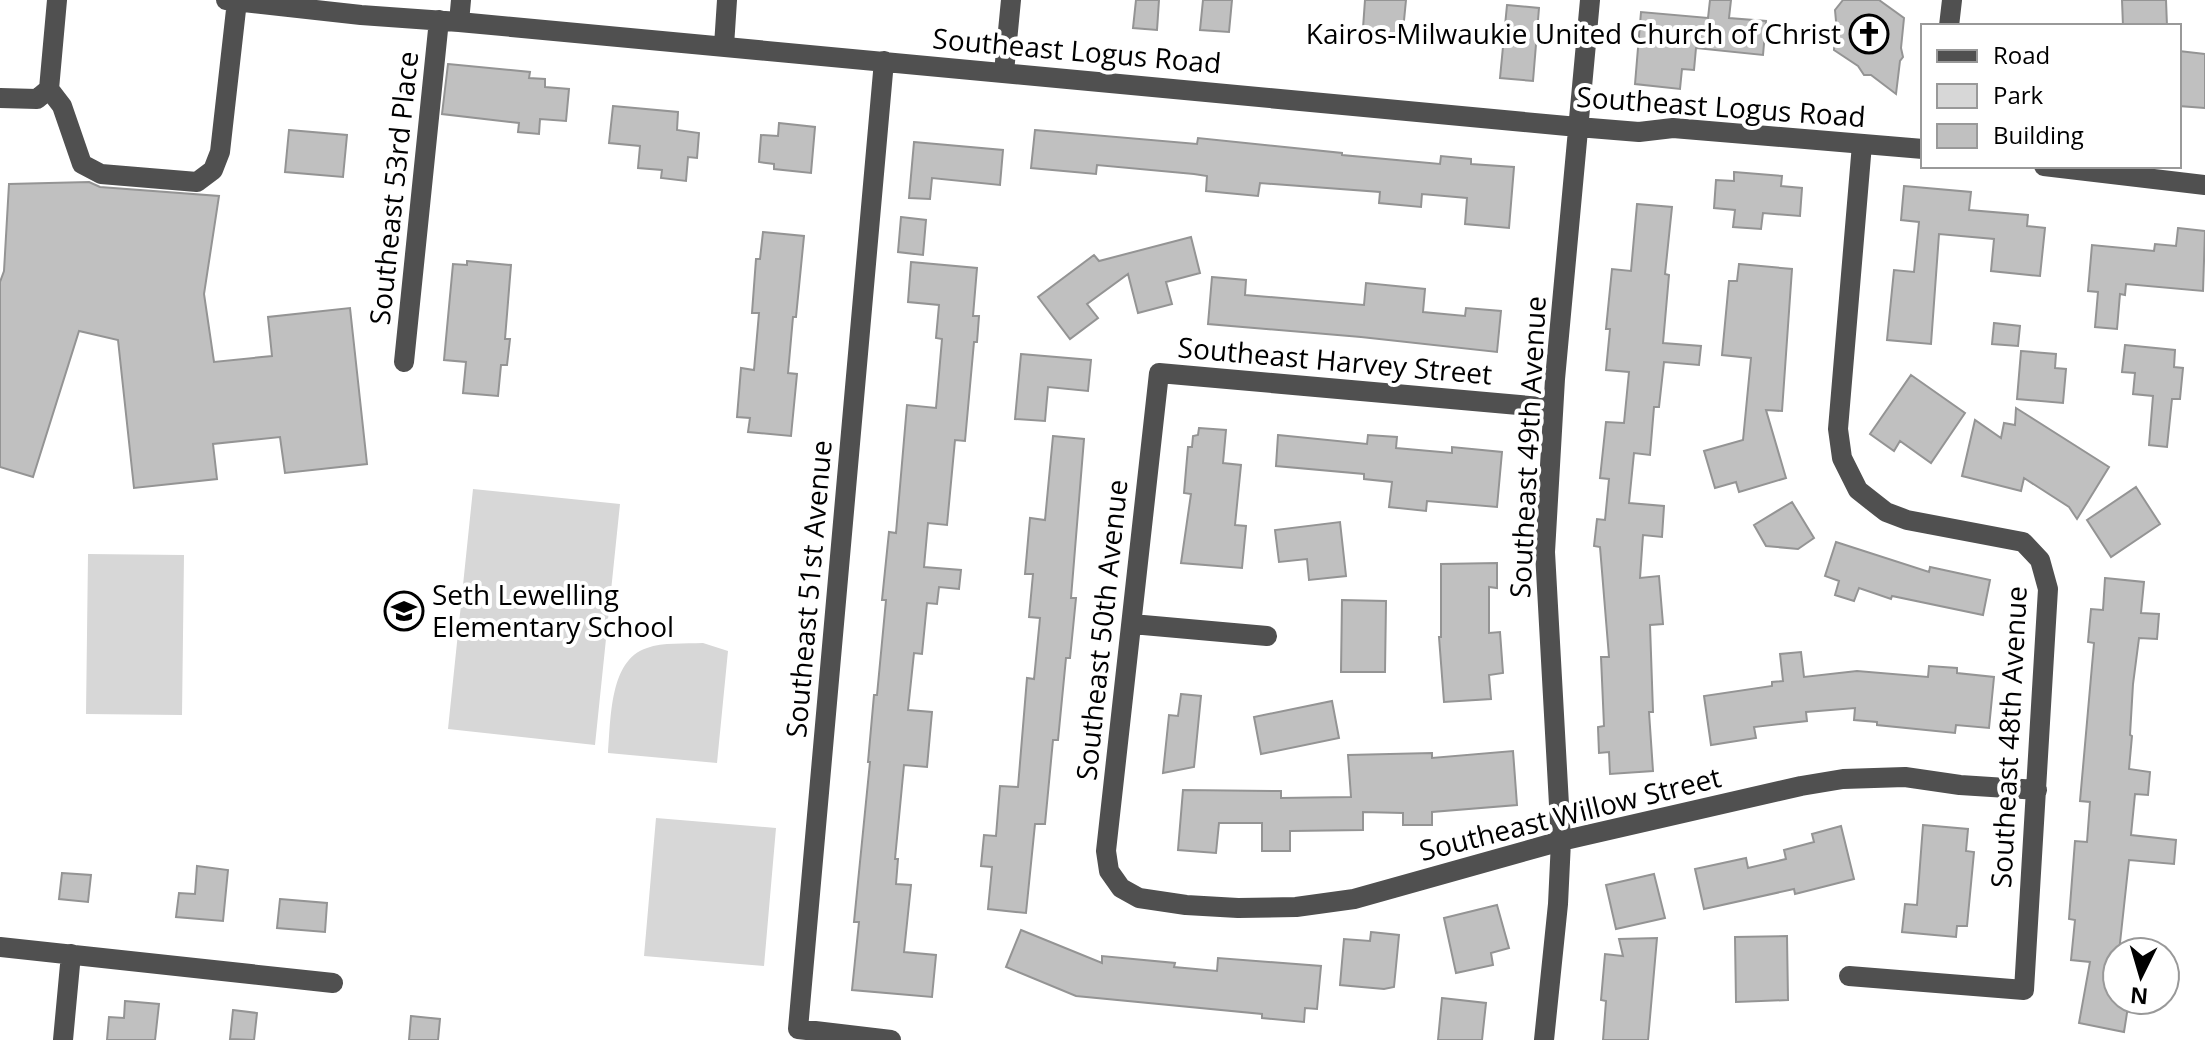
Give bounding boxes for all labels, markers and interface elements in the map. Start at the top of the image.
church icon: Kairos-Milwaukie United Church of Christ [1848,13,1890,55]
place label: Kairos-Milwaukie United Church of Christ [1306,14,1841,52]
street label: Southeast Logus Road [931,18,1223,82]
legend [1921,24,2181,168]
text: Road [1993,38,2050,71]
street label: Southeast 53rd Place [360,49,426,327]
street label: Southeast Logus Road [1575,77,1867,135]
text: Park [1993,78,2044,111]
text: Building [1993,118,2084,151]
street label: Southeast 49th Avenue [1500,295,1554,599]
street label: Southeast Harvey Street [1176,327,1494,393]
street label: Southeast 51st Avenue [776,439,840,739]
street label: Southeast 50th Avenue [1066,478,1136,782]
place label: Seth Lewelling Elementary School [432,575,674,645]
street label: Southeast 48th Avenue [1981,585,2035,889]
school or university icon: Seth Lewelling Elementary School [383,590,425,632]
street label: Southeast Willow Street [1415,757,1725,869]
north arrow [2101,936,2181,1016]
text: N [2129,981,2149,1013]

